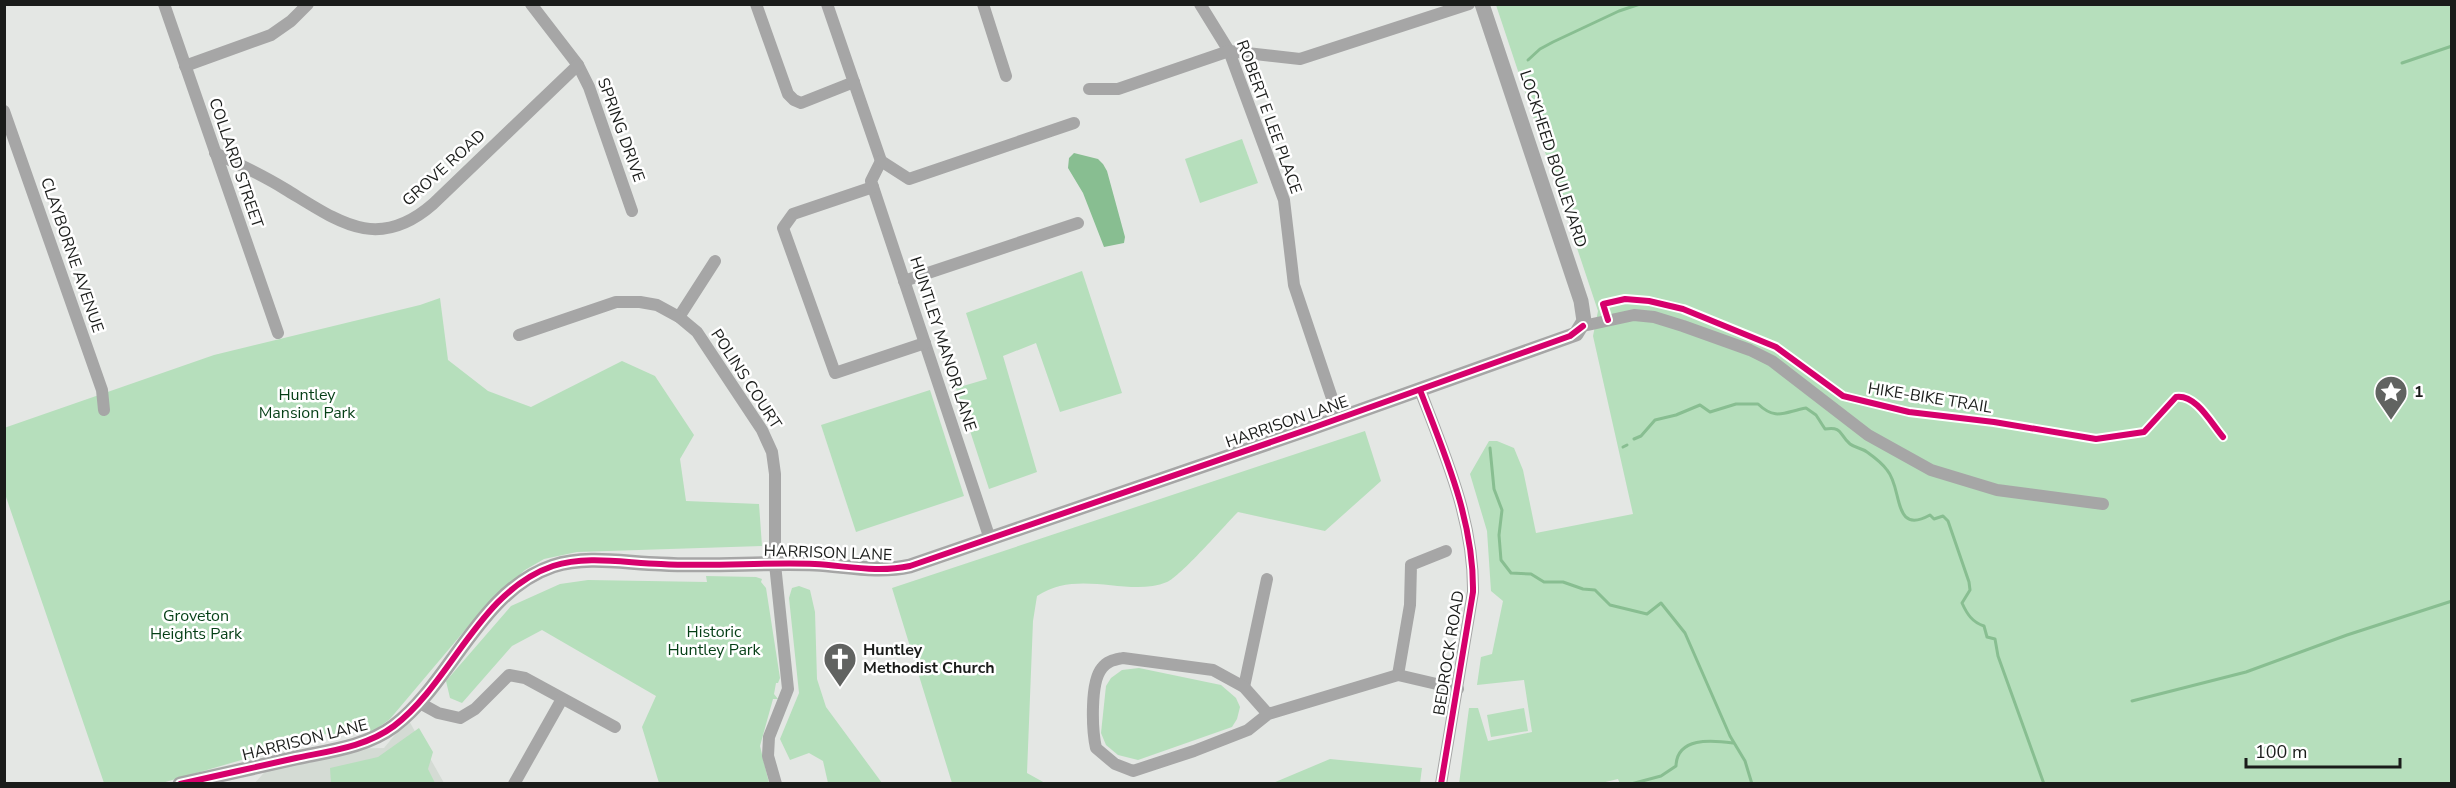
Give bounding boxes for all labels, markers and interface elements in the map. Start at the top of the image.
street label: ROBERT E LEE PLACE [1231,37,1307,197]
street label: LOCKHEED BOULEVARD [1514,68,1592,250]
street label: SPRING DRIVE [592,75,650,185]
street label: COLLARD STREET [203,95,269,231]
street label: GROVE ROAD [398,125,490,211]
street label: CLAYBORNE AVENUE [35,175,109,335]
street label: HUNTLEY MANOR LANE [904,254,982,434]
street label: POLINS COURT [705,325,787,434]
place icon: 1 [2373,374,2409,421]
street label: HIKE-BIKE TRAIL [1866,377,1994,419]
place label: 1 [2414,381,2424,403]
park label: Huntley Mansion Park [259,384,356,424]
street label: HARRISON LANE [1223,391,1351,453]
street label: HARRISON LANE [763,540,893,566]
street label: BEDROCK ROAD [1428,589,1470,717]
park label: Groveton Heights Park [150,605,243,645]
park label: Historic Huntley Park [667,621,762,661]
place label: Huntley Methodist Church [863,639,995,679]
church icon: Huntley Methodist Church [822,641,858,688]
street label: HARRISON LANE [240,714,370,766]
scale bar [2246,731,2400,769]
text: 100 m [2255,740,2307,764]

